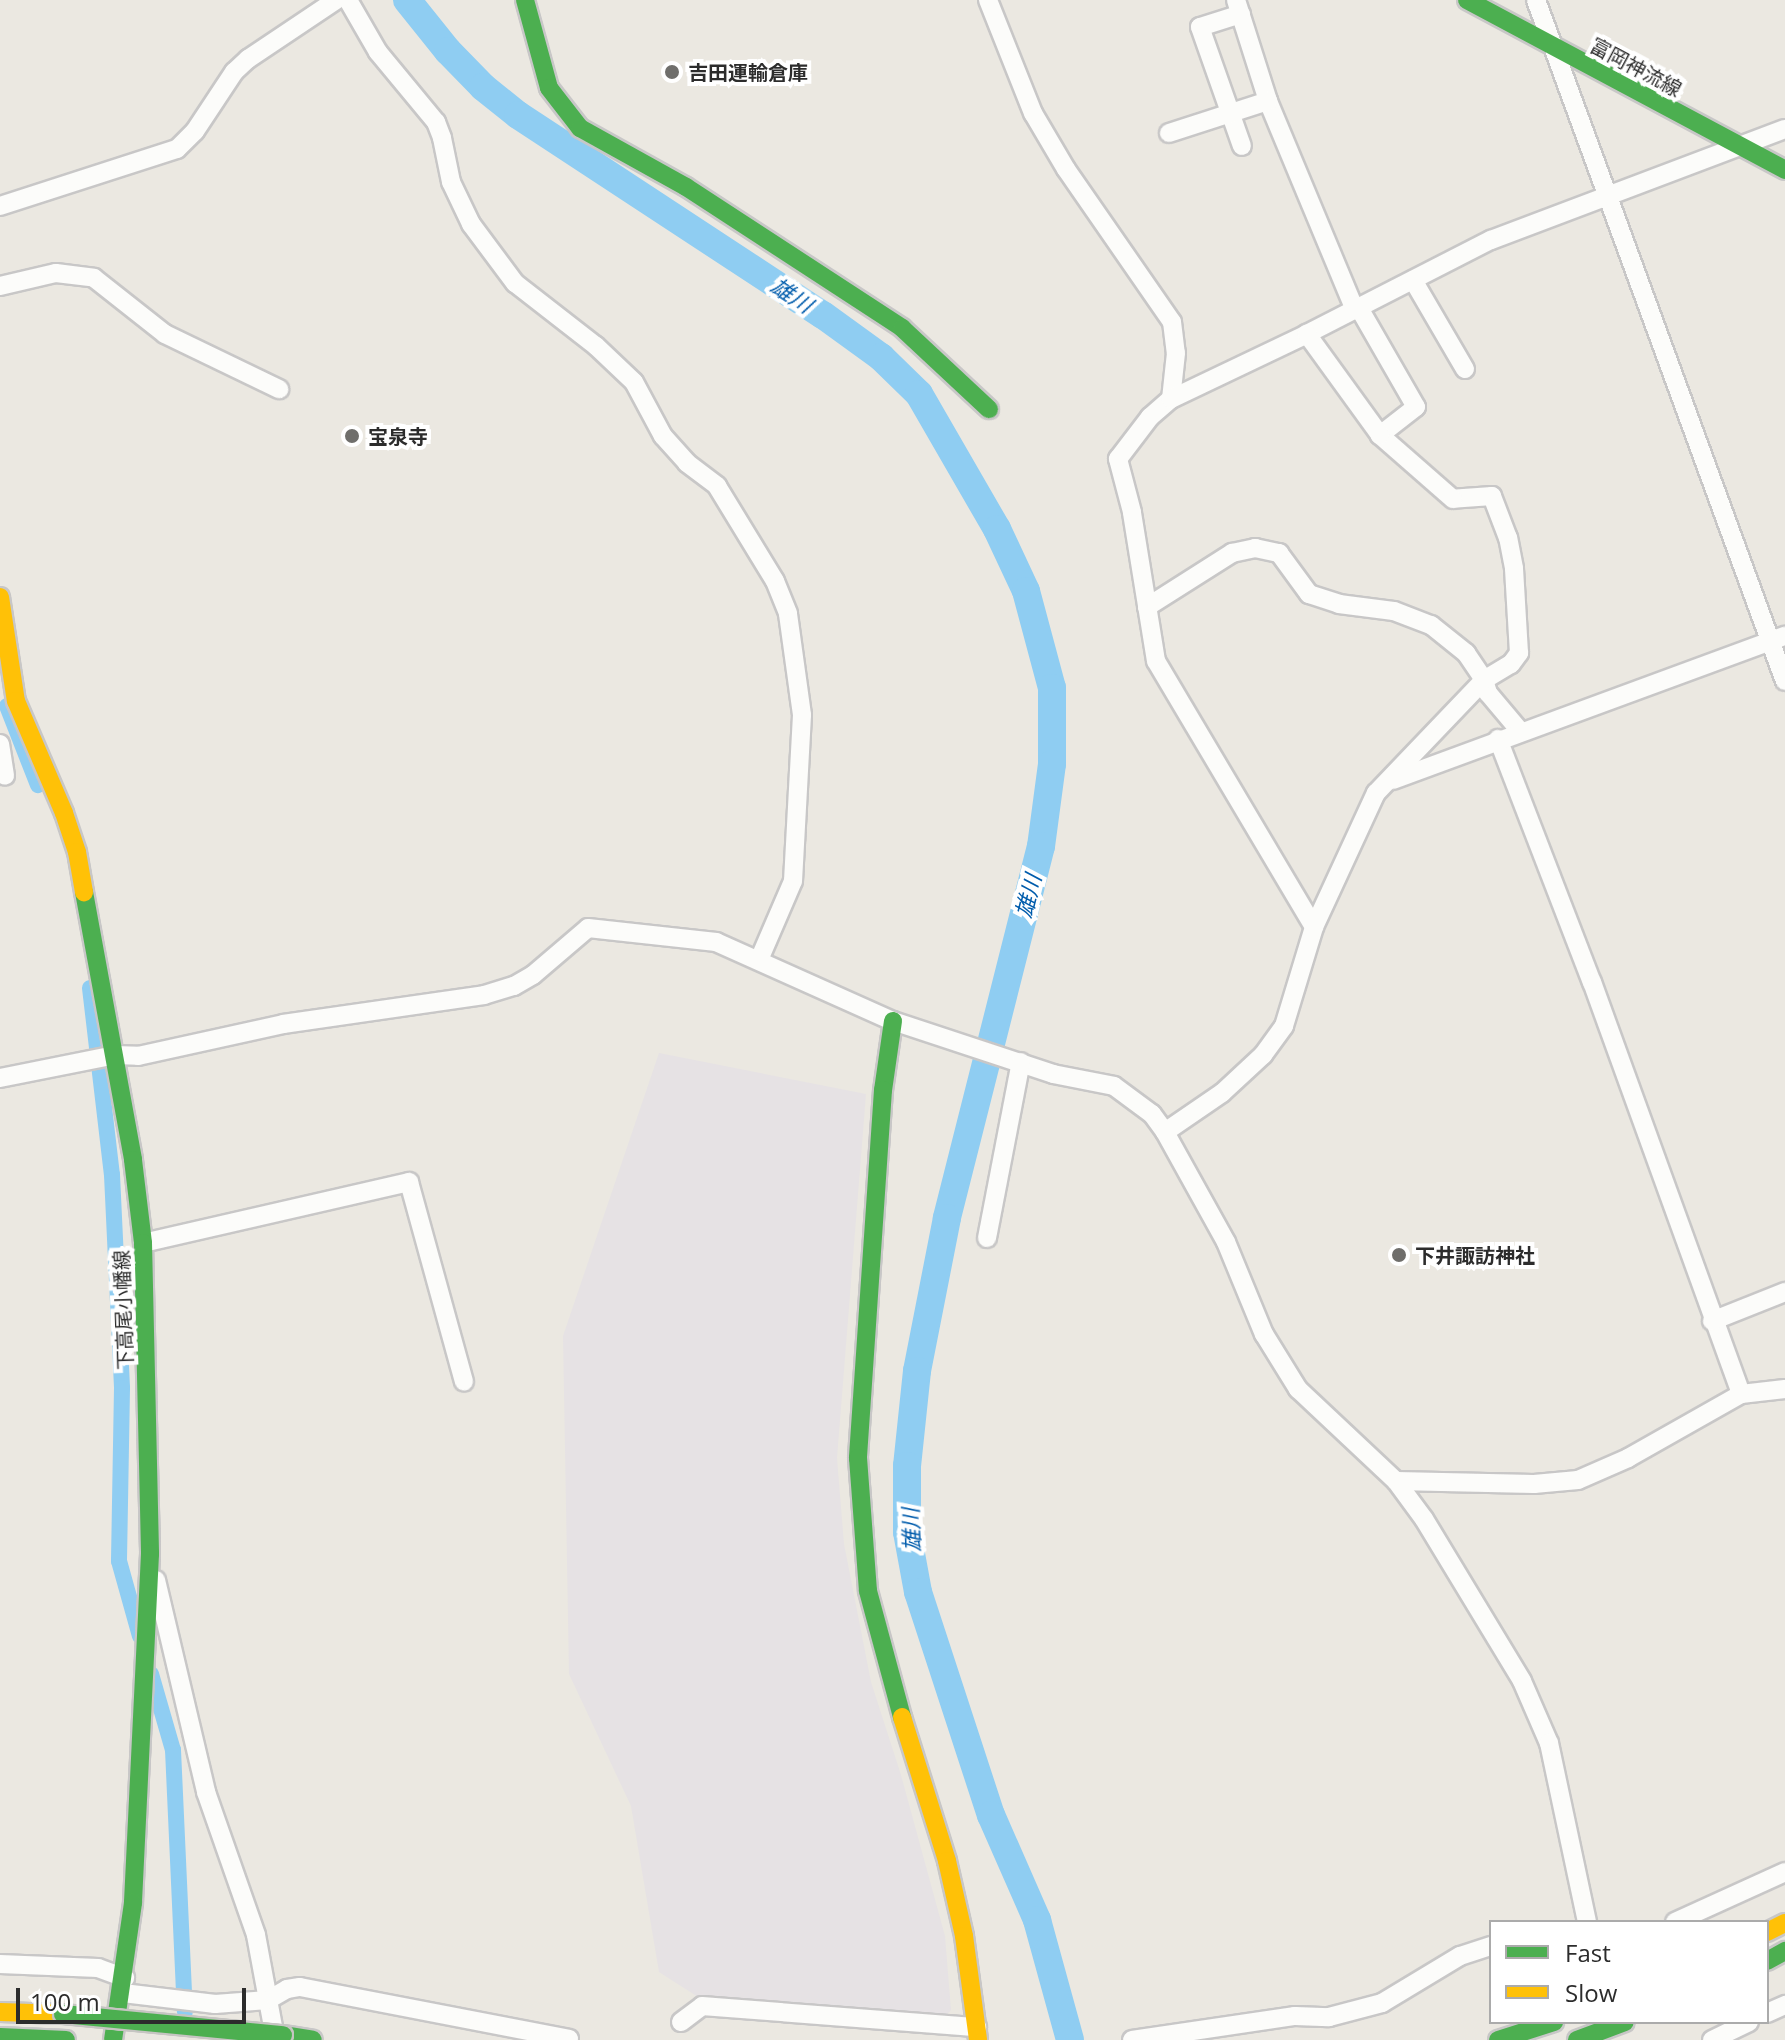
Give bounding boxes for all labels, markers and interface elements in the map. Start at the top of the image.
street label: 富岡神流線 [1586,33,1686,101]
place label: 吉田運輸倉庫 [688,60,808,84]
marker: 吉田運輸倉庫 [663,63,681,81]
water label: 雄川 [766,272,818,318]
place label: 宝泉寺 [368,424,428,448]
marker: 宝泉寺 [343,427,361,445]
water label: 雄川 [1010,871,1046,921]
place label: 下井諏訪神社 [1415,1243,1535,1267]
marker: 下井諏訪神社 [1390,1246,1408,1264]
street label: 下高尾小幡線 [109,1250,137,1370]
water label: 雄川 [897,1507,925,1553]
legend [1489,1920,1769,2024]
text: Fast [1565,1936,1611,1969]
scale bar [20,1972,250,2022]
text: Slow [1565,1976,1617,2009]
text: 100 m [30,1985,100,2018]

